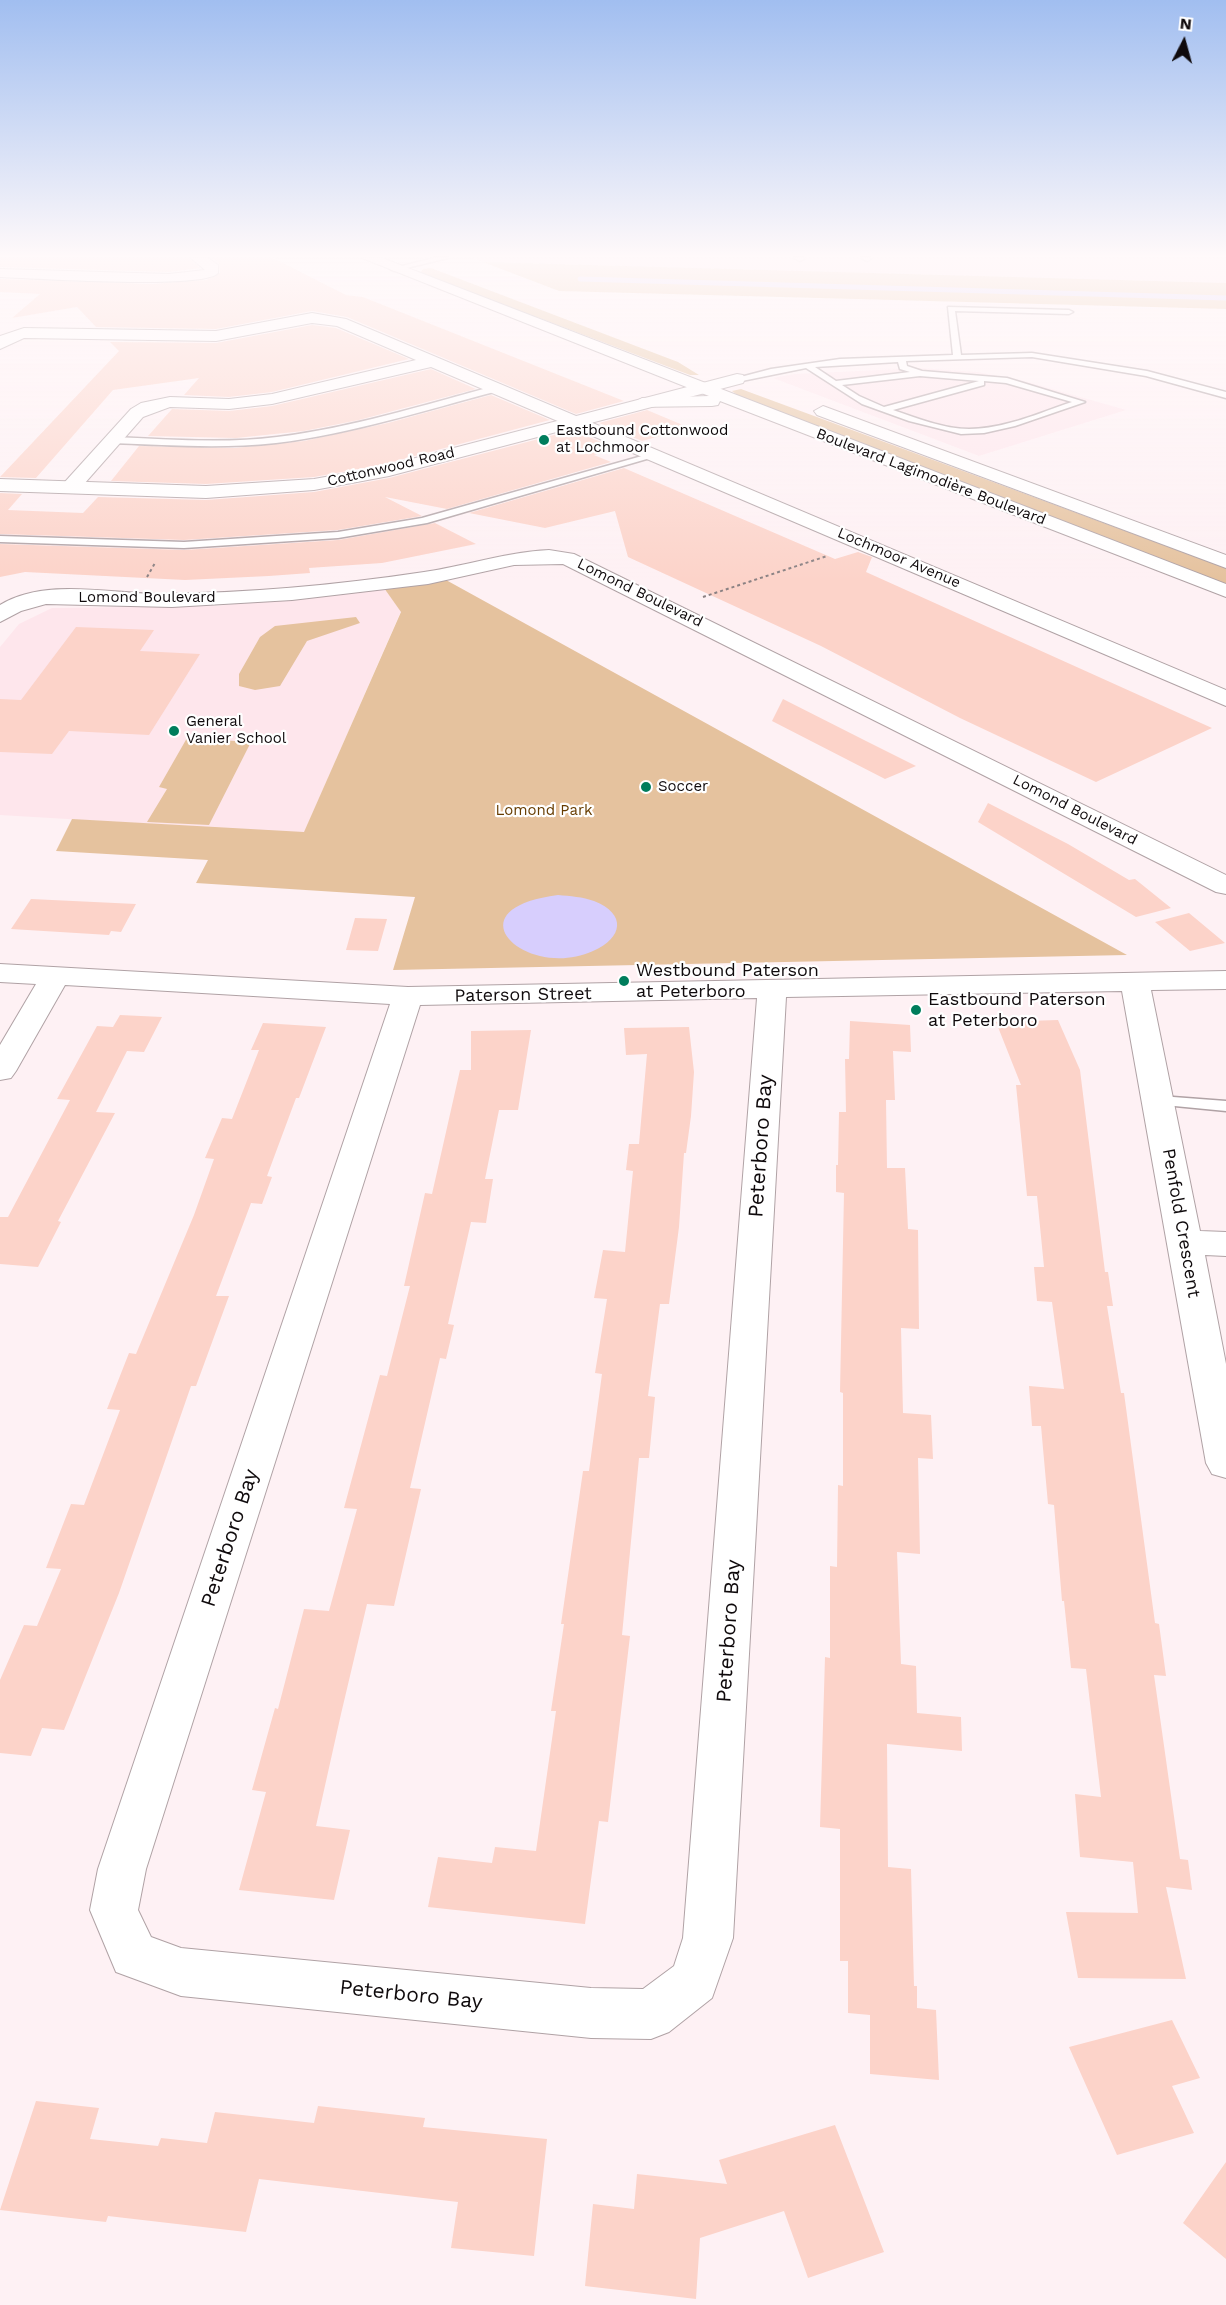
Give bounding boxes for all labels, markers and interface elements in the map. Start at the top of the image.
north arrow [1154,12,1214,72]
text: N [1179,14,1193,34]
place label: Eastbound Cottonwood at Lochmoor [556,422,728,457]
street label: Boulevard Lagimodière Boulevard [814,425,1048,529]
marker: Eastbound Cottonwood at Lochmoor [537,433,551,447]
street label: Cottonwood Road [325,444,457,490]
street label: Lochmoor Avenue [835,524,963,592]
street label: Lomond Boulevard [574,555,706,631]
street label: Lomond Boulevard [78,589,216,607]
place label: General Vanier School [186,713,286,748]
marker: General Vanier School [167,724,181,738]
street label: Lomond Boulevard [1010,771,1140,849]
place label: Soccer [658,778,708,796]
marker: Soccer [639,780,653,794]
park label: Lomond Park [495,802,593,820]
place label: Westbound Paterson at Peterboro [636,960,819,1002]
marker: Westbound Paterson at Peterboro [617,974,631,988]
street label: Paterson Street [454,983,592,1007]
place label: Eastbound Paterson at Peterboro [928,989,1106,1032]
marker: Eastbound Paterson at Peterboro [909,1003,923,1017]
street label: Peterboro Bay [743,1074,779,1218]
street label: Penfold Crescent [1157,1147,1205,1299]
street label: Peterboro Bay [196,1466,264,1610]
street label: Peterboro Bay [711,1559,747,1703]
street label: Peterboro Bay [338,1975,484,2015]

